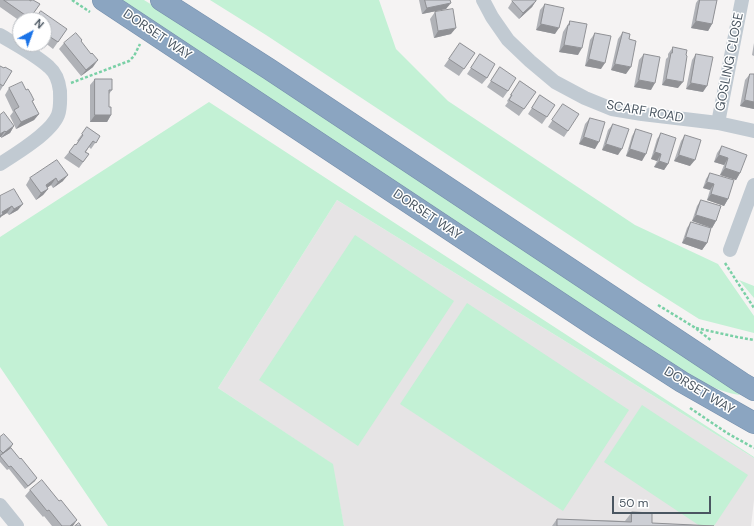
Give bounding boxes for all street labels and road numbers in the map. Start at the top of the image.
street label: DORSET WAY [120,6,194,64]
street label: GOSLING CLOSE [713,11,747,113]
street label: SCARF ROAD [605,98,685,126]
street label: DORSET WAY [390,186,464,244]
street label: DORSET WAY [661,364,737,418]

